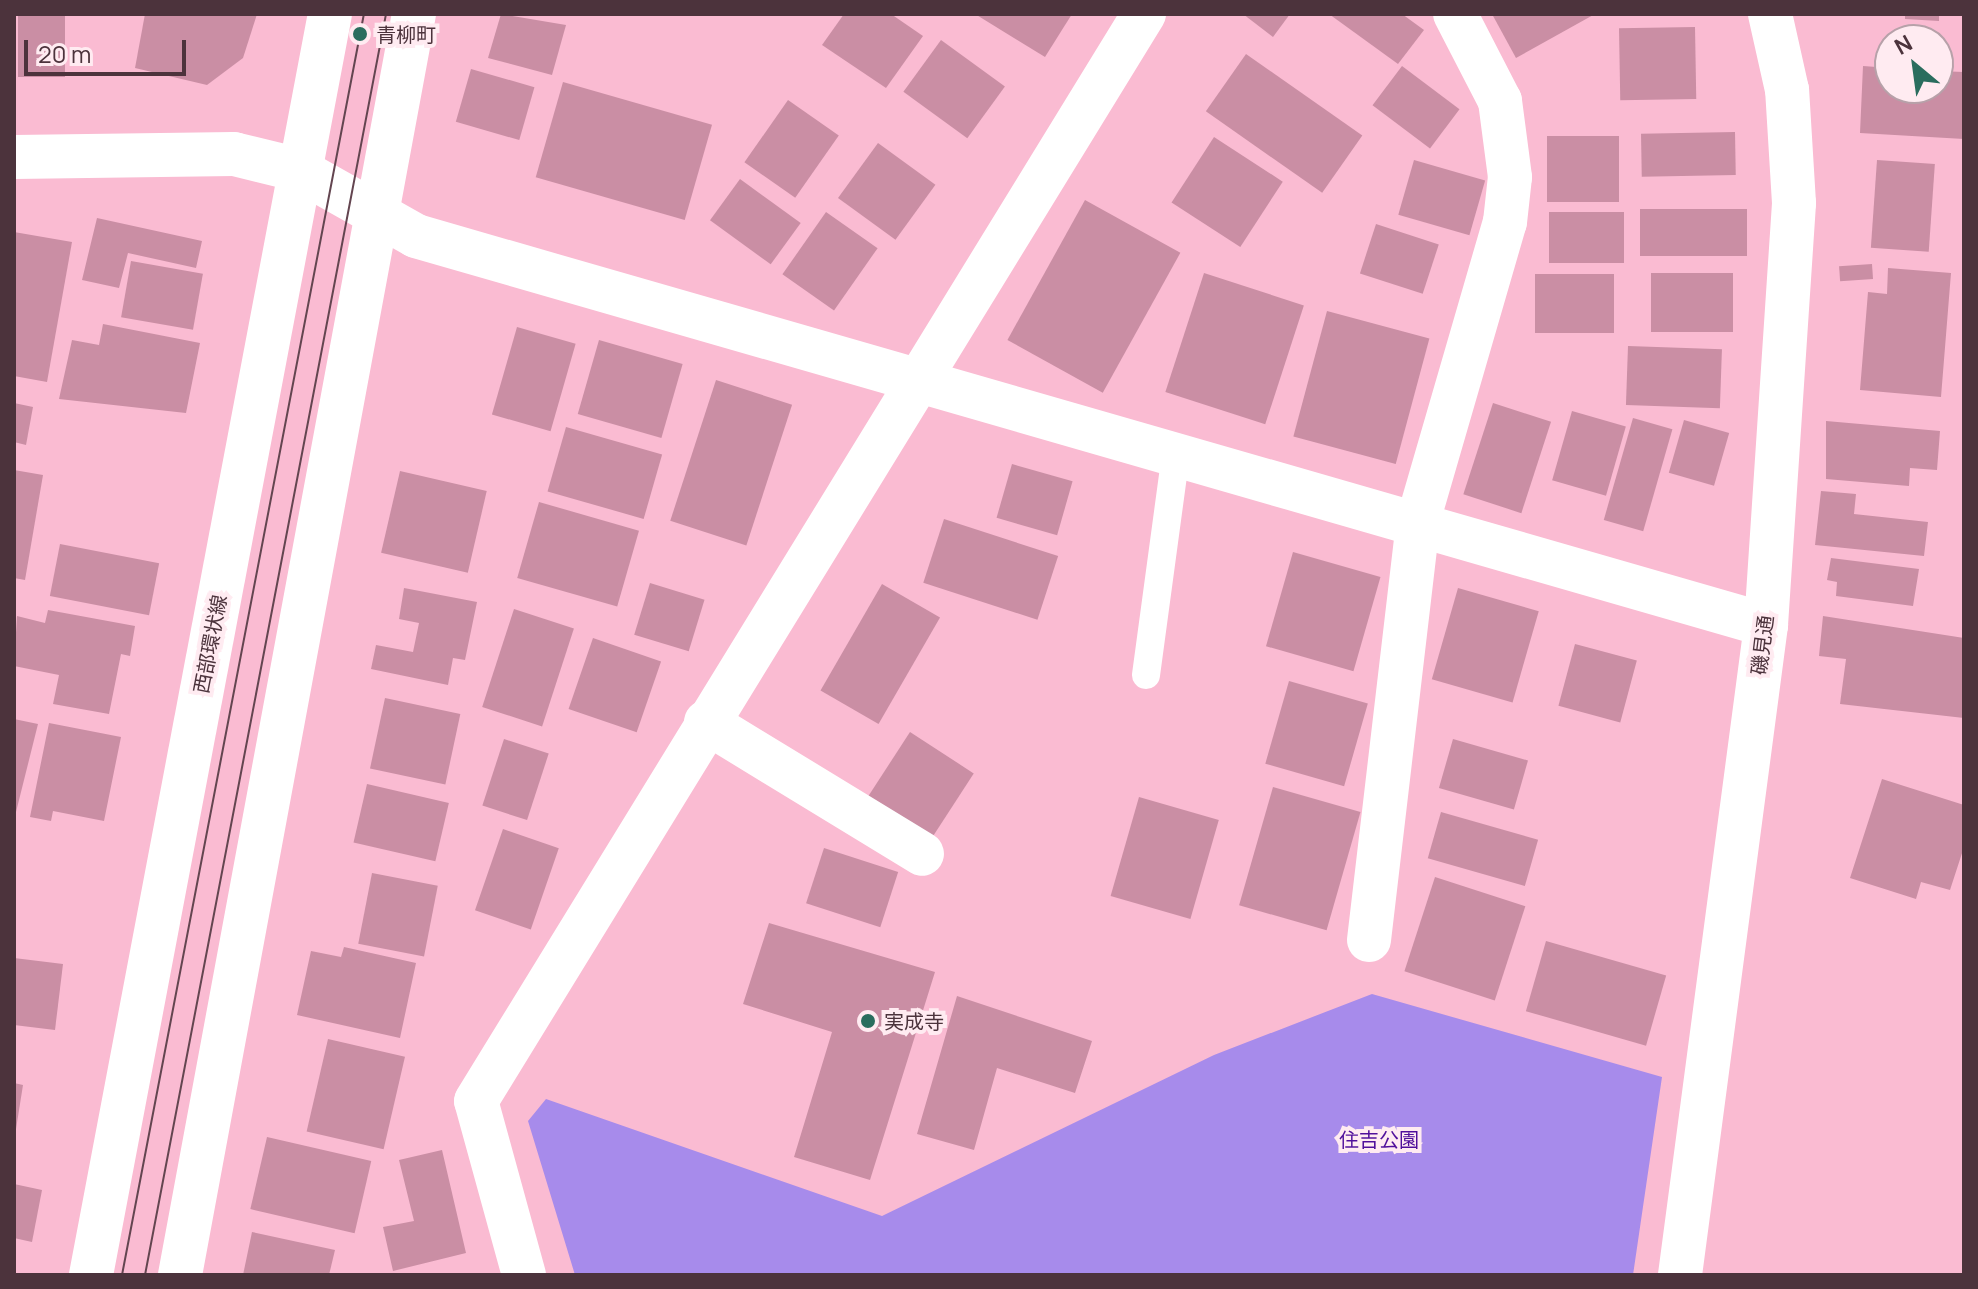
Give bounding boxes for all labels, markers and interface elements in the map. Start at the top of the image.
place label: 青柳町 [376,22,436,46]
scale bar [28,24,190,74]
north arrow [1874,24,1954,104]
marker: 青柳町 [351,25,369,43]
text: N [1889,28,1918,62]
text: 20 m [38,37,91,70]
street label: 西部環状線 [189,593,231,695]
street label: 磯見通 [1746,614,1778,676]
place label: 実成寺 [884,1009,944,1033]
marker: 実成寺 [859,1012,877,1030]
park label: 住吉公園 [1339,1127,1419,1151]

